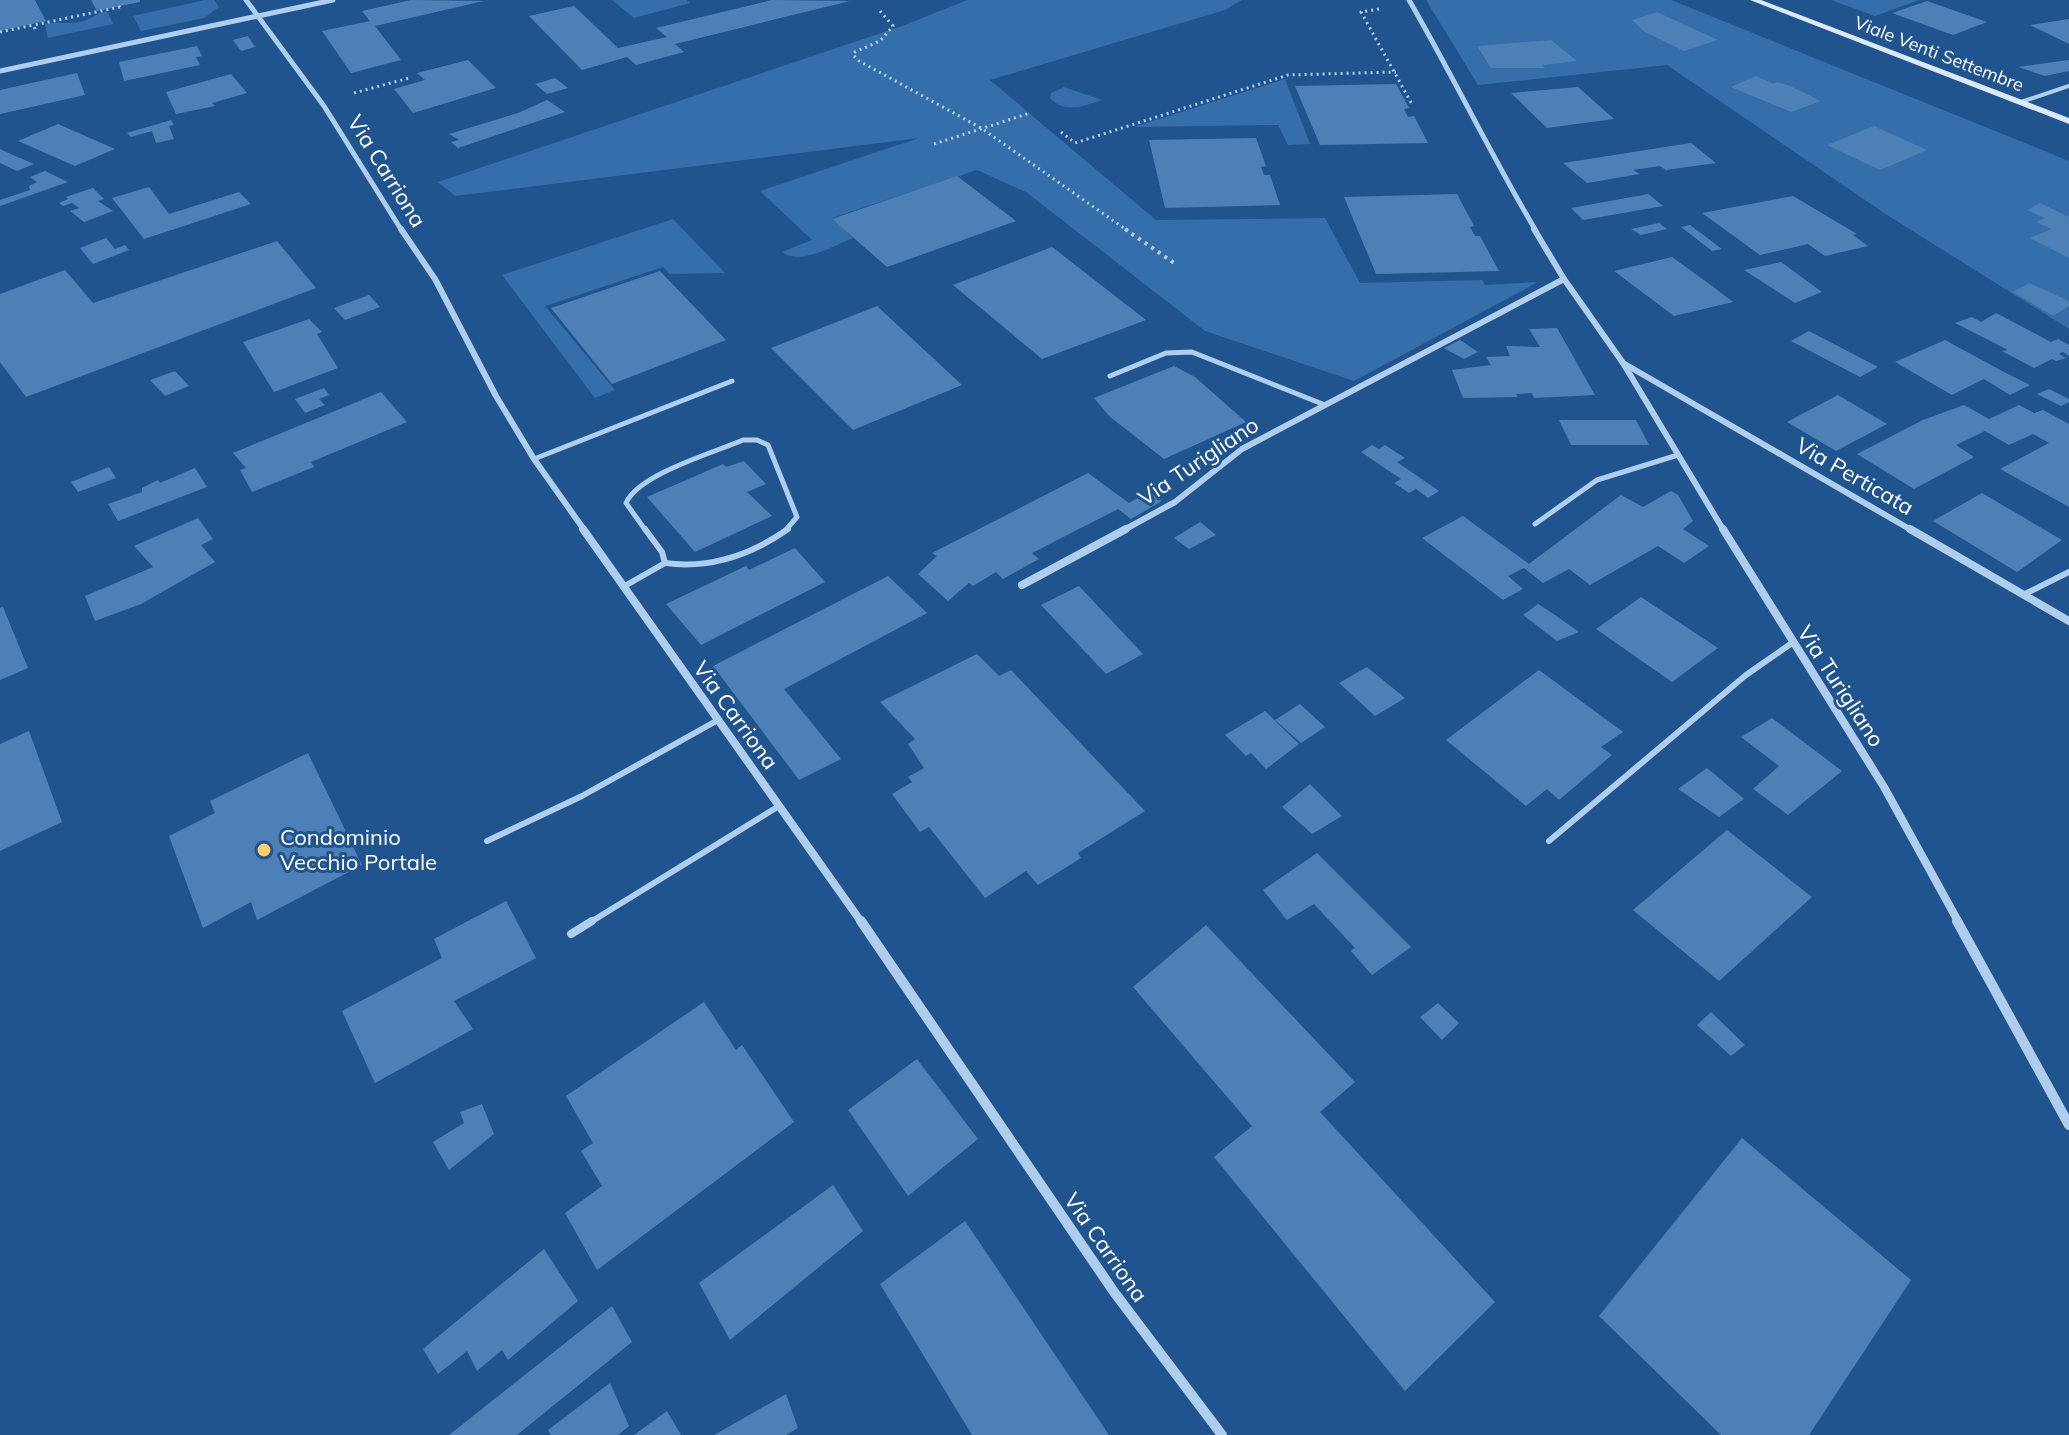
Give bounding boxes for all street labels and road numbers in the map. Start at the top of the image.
street label: Viale Venti Settembre [1851,11,2027,96]
street label: Via Carriona [341,110,433,232]
street label: Via Turigliano [1132,410,1264,512]
street label: Via Perticata [1791,431,1919,521]
street label: Via Turigliano [1791,620,1891,752]
street label: Via Carriona [687,655,785,775]
street label: Via Carriona [1058,1187,1154,1307]

